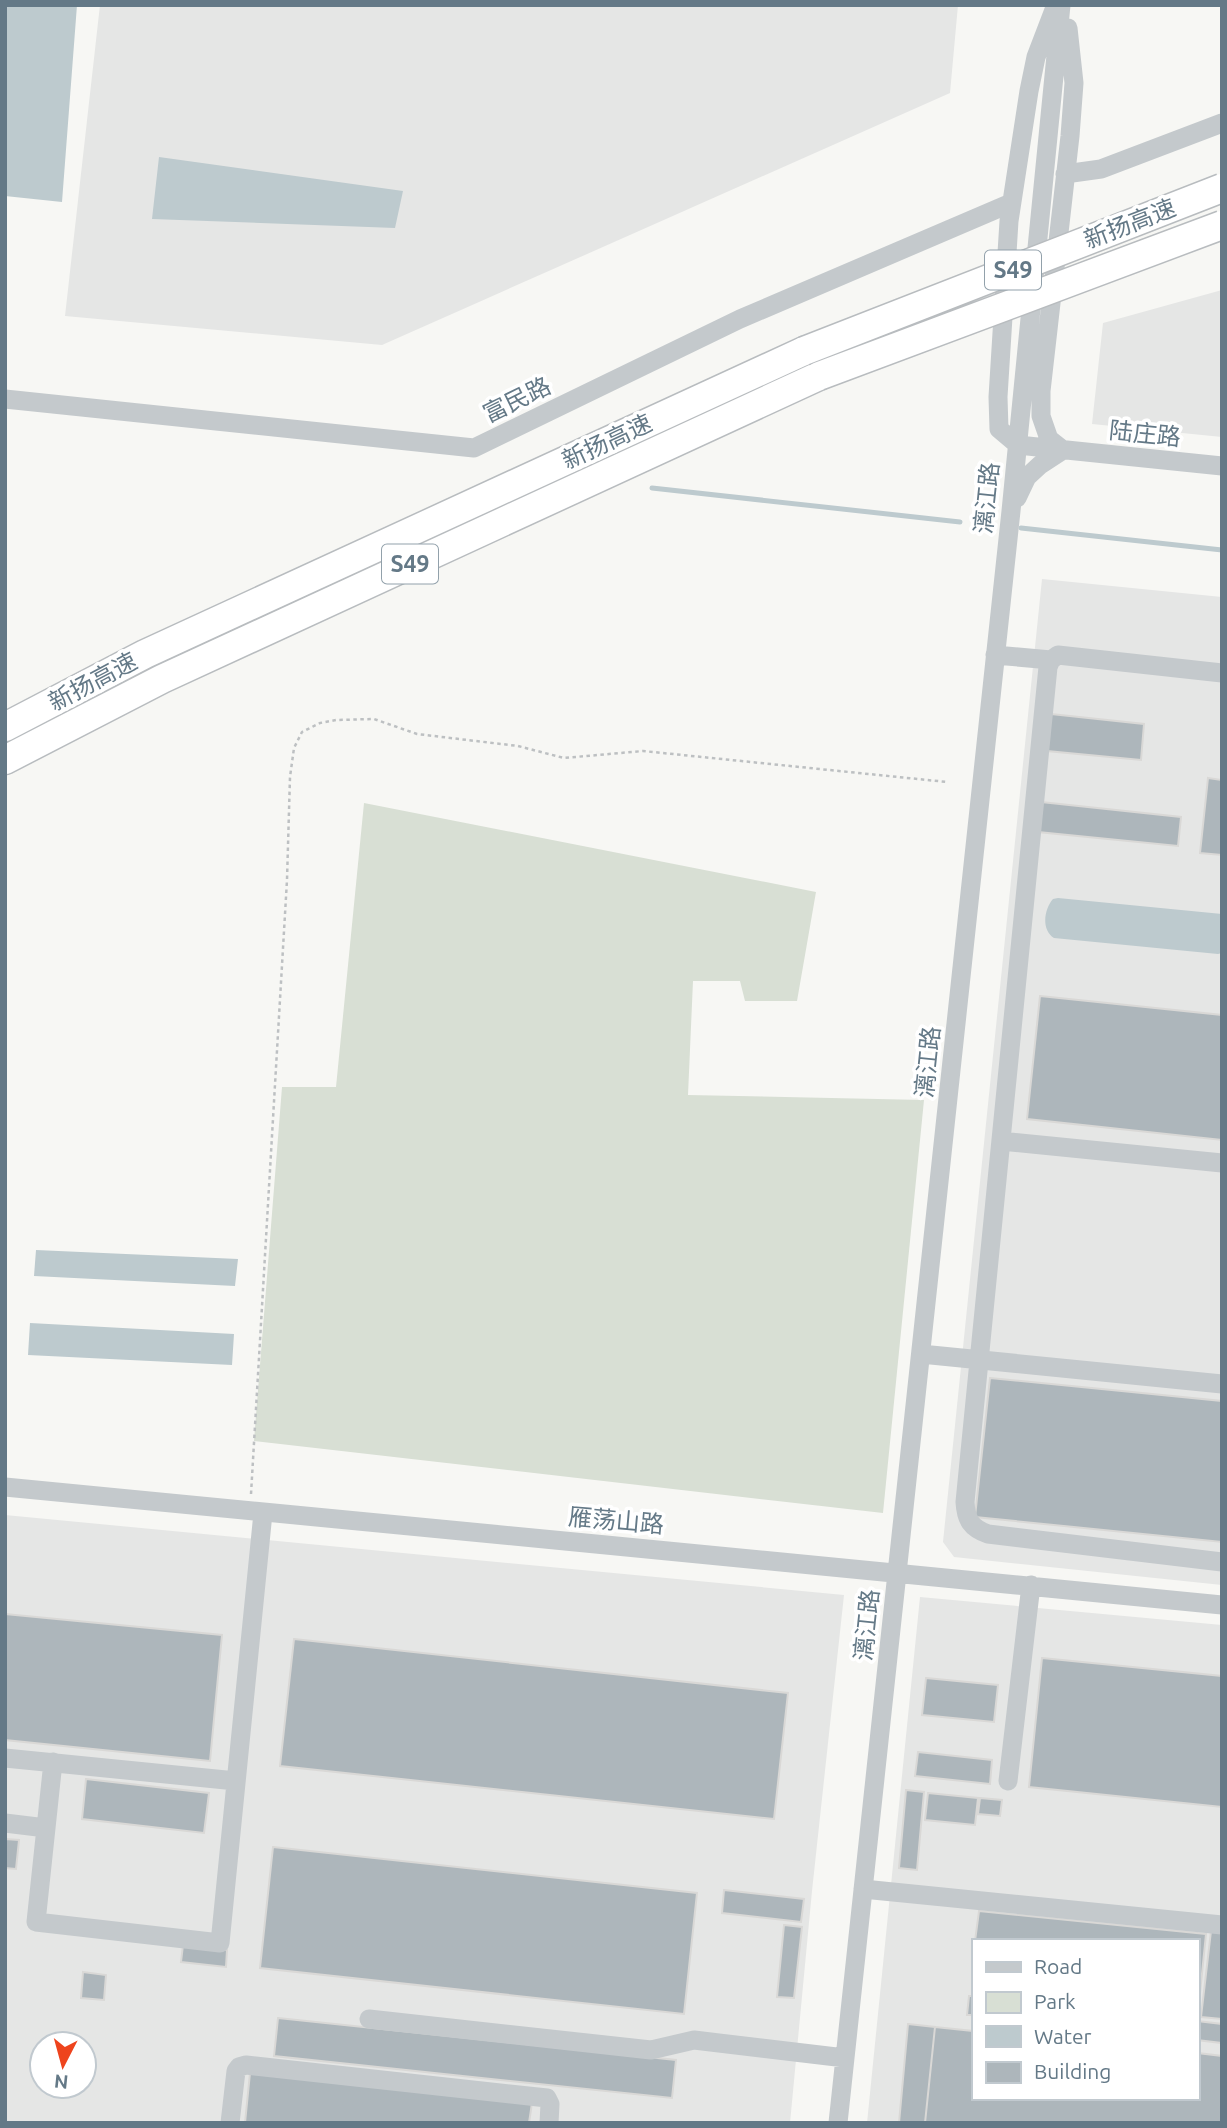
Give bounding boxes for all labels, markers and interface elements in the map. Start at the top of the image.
street label: 新扬高速 [1080,194,1179,253]
road number: S49 [985,250,1041,290]
street label: 富民路 [479,372,555,427]
street label: 新扬高速 [558,409,656,474]
street label: 陆庄路 [1108,416,1182,451]
street label: 漓江路 [969,461,1004,535]
road number: S49 [382,544,438,584]
street label: 新扬高速 [44,647,141,716]
street label: 漓江路 [910,1025,945,1099]
street label: 雁荡山路 [567,1503,665,1538]
street label: 漓江路 [849,1588,884,1662]
legend [972,1939,1199,2100]
text: Road [1034,1954,1082,1978]
text: Park [1034,1989,1076,2013]
text: Water [1034,2024,1092,2048]
north arrow [28,2030,98,2100]
text: Building [1034,2059,1111,2083]
text: N [53,2070,69,2094]

